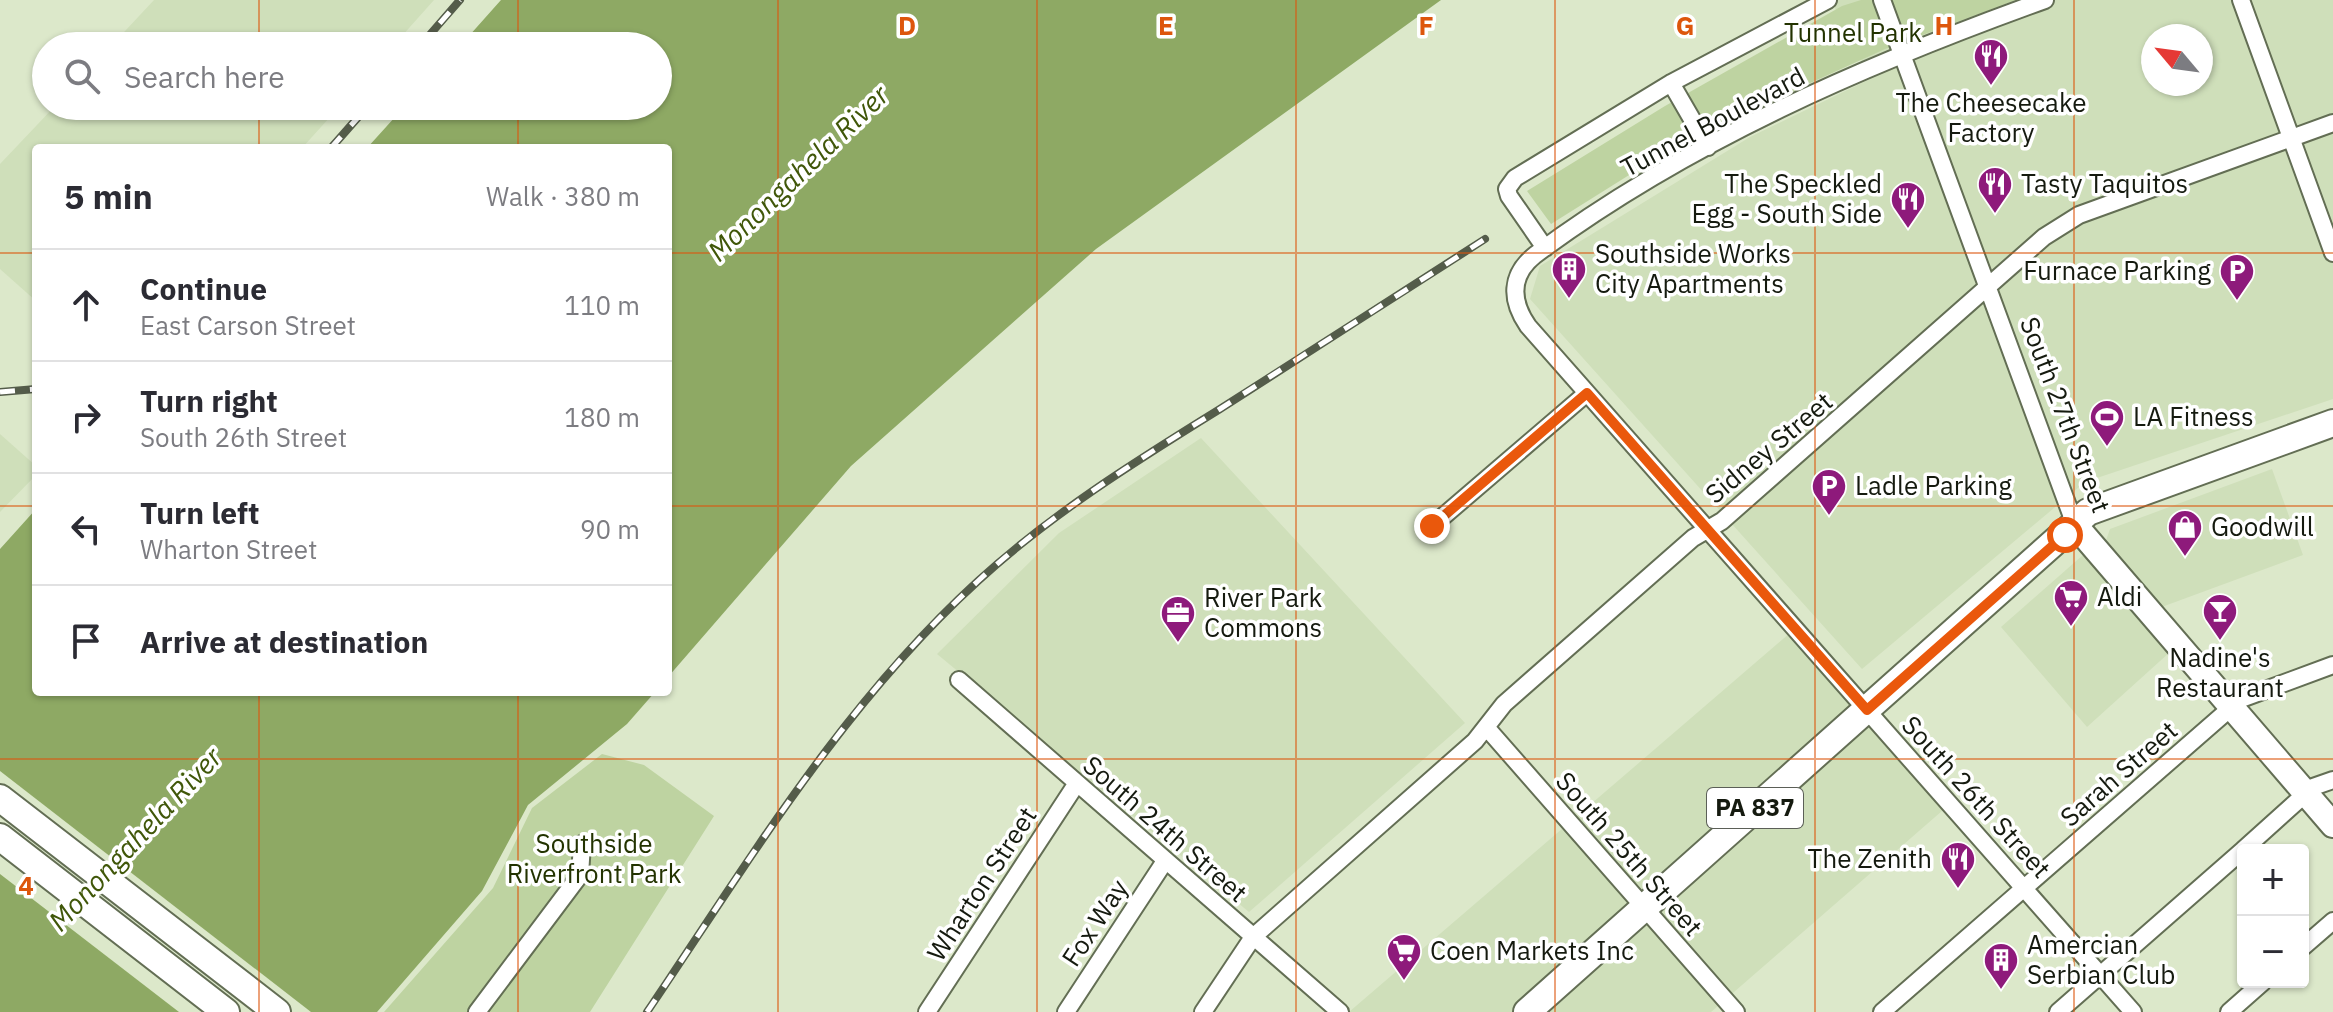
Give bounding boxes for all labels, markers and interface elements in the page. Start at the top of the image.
text: D [898,8,916,42]
text: E [1158,8,1174,42]
text: F [1418,8,1434,42]
text: G [1676,8,1694,42]
text: H [1935,8,1953,42]
park label: Tunnel Park [1784,15,1922,49]
north arrow [2141,24,2213,96]
search box [32,32,672,120]
restaurant icon: The Cheesecake Factory [1972,37,2010,87]
icon: search [60,54,104,98]
text: Search here [124,57,285,96]
street label: Tunnel Boulevard [1615,58,1810,184]
water label: Monongahela River [699,76,897,269]
place label: The Cheesecake Factory [1896,85,2086,149]
restaurant icon: Tasty Taquitos [1976,165,2014,215]
place label: The Speckled Egg - South Side [1691,166,1882,230]
place label: Tasty Taquitos [2021,166,2188,200]
text: 5 min [64,174,153,218]
text: Walk · 380 m [486,179,640,213]
restaurant icon: The Speckled Egg - South Side [1889,180,1927,230]
place label: Southside Works City Apartments [1595,236,1791,300]
building icon: Southside Works City Apartments [1550,250,1588,300]
parking icon: Furnace Parking [2218,252,2256,302]
place label: Furnace Parking [2023,253,2211,287]
text: Continue [140,269,267,308]
icon: ahead [64,283,108,327]
text: 110 m [564,288,640,322]
text: East Carson Street [140,308,356,342]
street label: South 27th Street [2013,312,2119,517]
text: Turn right [140,381,278,420]
street label: Sidney Street [1698,384,1839,510]
icon: right [64,395,108,439]
sports icon: LA Fitness [2088,398,2126,448]
place label: LA Fitness [2133,399,2254,433]
text: 180 m [564,400,640,434]
text: South 26th Street [140,420,347,454]
parking icon: Ladle Parking [1810,467,1848,517]
place label: Ladle Parking [1855,468,2012,502]
text: Turn left [140,493,259,532]
icon: left [64,507,108,551]
route end [1414,508,1450,544]
shop icon: Goodwill [2166,508,2204,558]
place label: Goodwill [2211,509,2314,543]
text: 90 m [580,512,640,546]
route start [2047,517,2083,553]
text: Wharton Street [140,532,317,566]
supermarket icon: Aldi [2052,578,2090,628]
place label: Aldi [2097,579,2142,613]
place label: River Park Commons [1204,580,1323,644]
bar icon: Nadine's Restaurant [2201,592,2239,642]
office icon: River Park Commons [1159,594,1197,644]
icon: arrive [64,619,108,663]
text: Arrive at destination [140,622,428,661]
place label: Nadine's Restaurant [2156,640,2284,704]
street label: South 26th Street [1895,708,2059,885]
street label: Sarah Street [2053,713,2184,833]
water label: Monongahela River [40,738,230,938]
street label: South 24th Street [1076,748,1255,909]
street label: South 25th Street [1549,764,1710,943]
road number: PA 837 [1707,788,1803,828]
street label: Wharton Street [919,800,1044,967]
park label: Southside Riverfront Park [507,826,682,890]
restaurant icon: The Zenith [1939,840,1977,890]
place label: The Zenith [1808,841,1932,875]
map controls [2237,844,2309,988]
button: + [2237,844,2309,916]
text: 4 [18,868,34,902]
street label: Fox Way [1053,872,1135,972]
button: − [2237,916,2309,988]
place label: Amercian Serbian Club [2027,927,2175,991]
supermarket icon: Coen Markets Inc [1385,932,1423,982]
place label: Coen Markets Inc [1430,933,1634,967]
building icon: Amercian Serbian Club [1982,941,2020,991]

